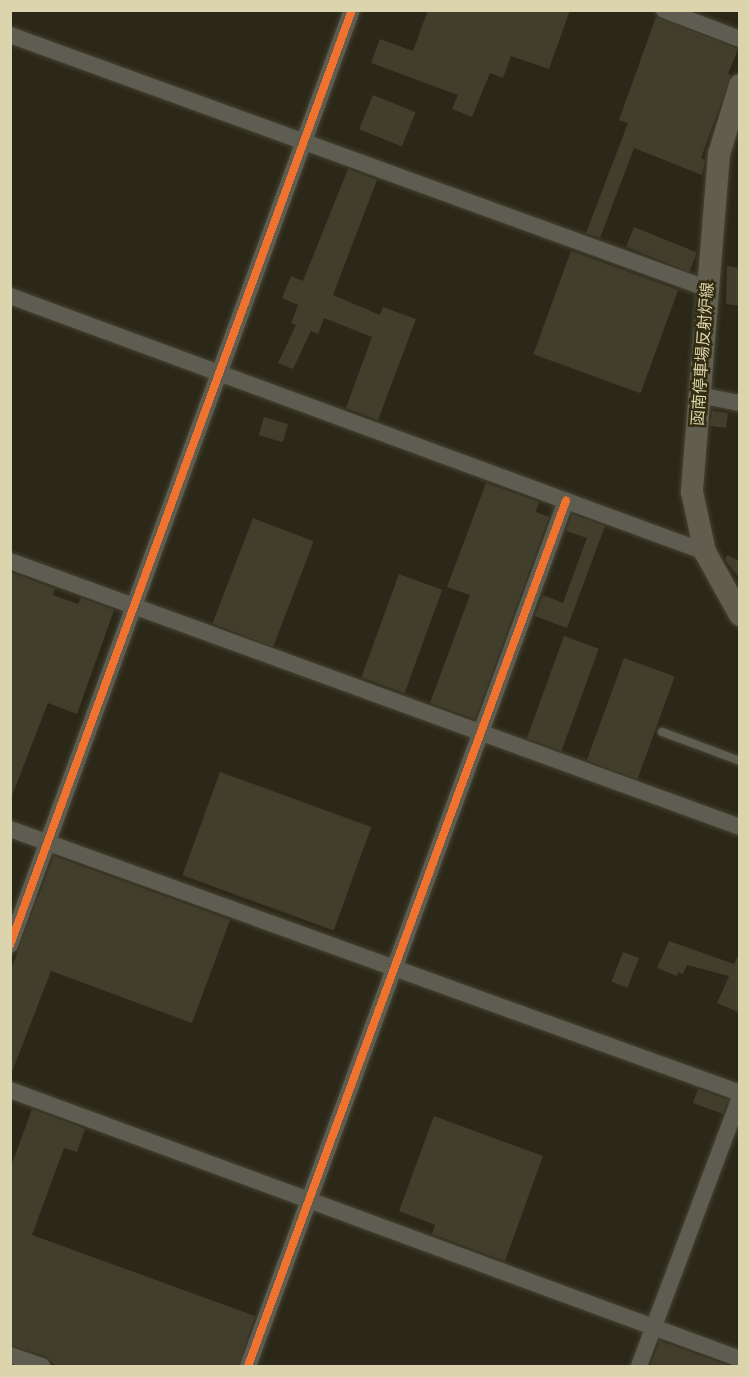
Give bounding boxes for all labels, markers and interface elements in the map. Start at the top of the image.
street label: 函南停車場反射炉線 [687,282,717,426]

